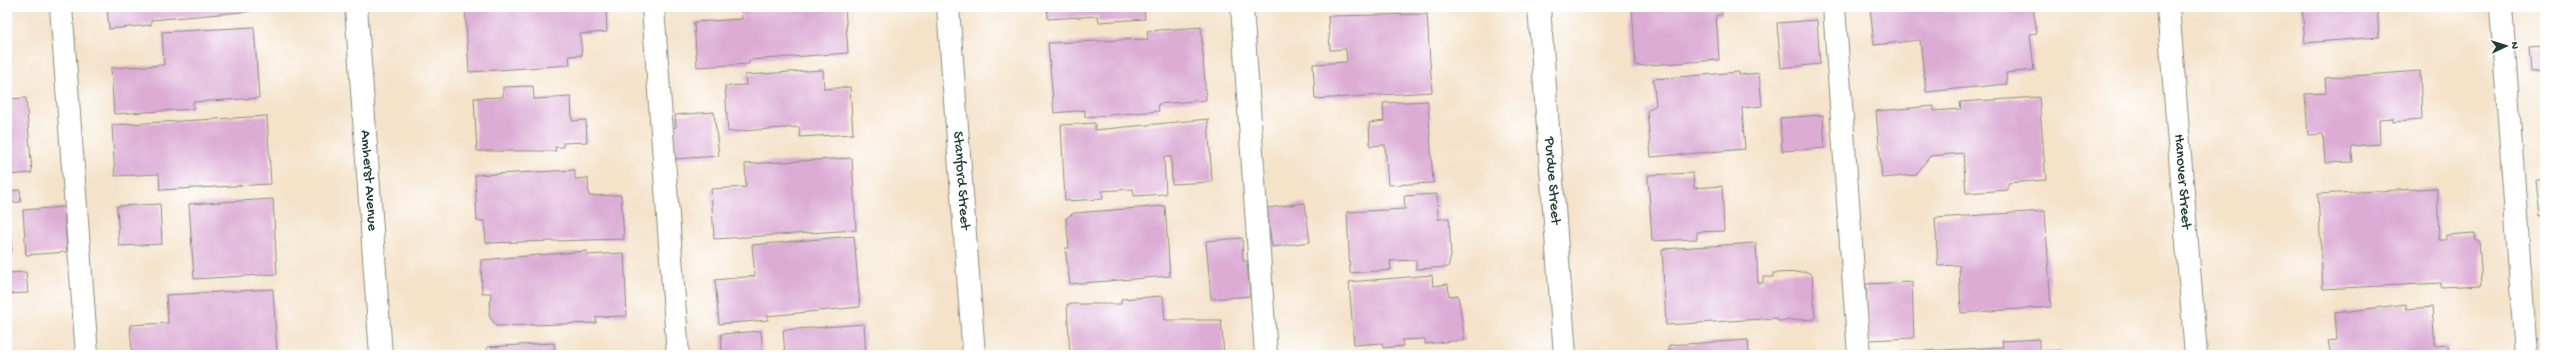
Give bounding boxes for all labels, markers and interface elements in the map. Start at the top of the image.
north arrow [2486,26,2526,66]
text: N [2508,41,2520,49]
street label: Amherst Avenue [356,130,381,232]
street label: Stanford Street [948,131,974,232]
street label: Hanover Street [2169,133,2195,231]
street label: Purdue Street [1540,135,1564,227]

